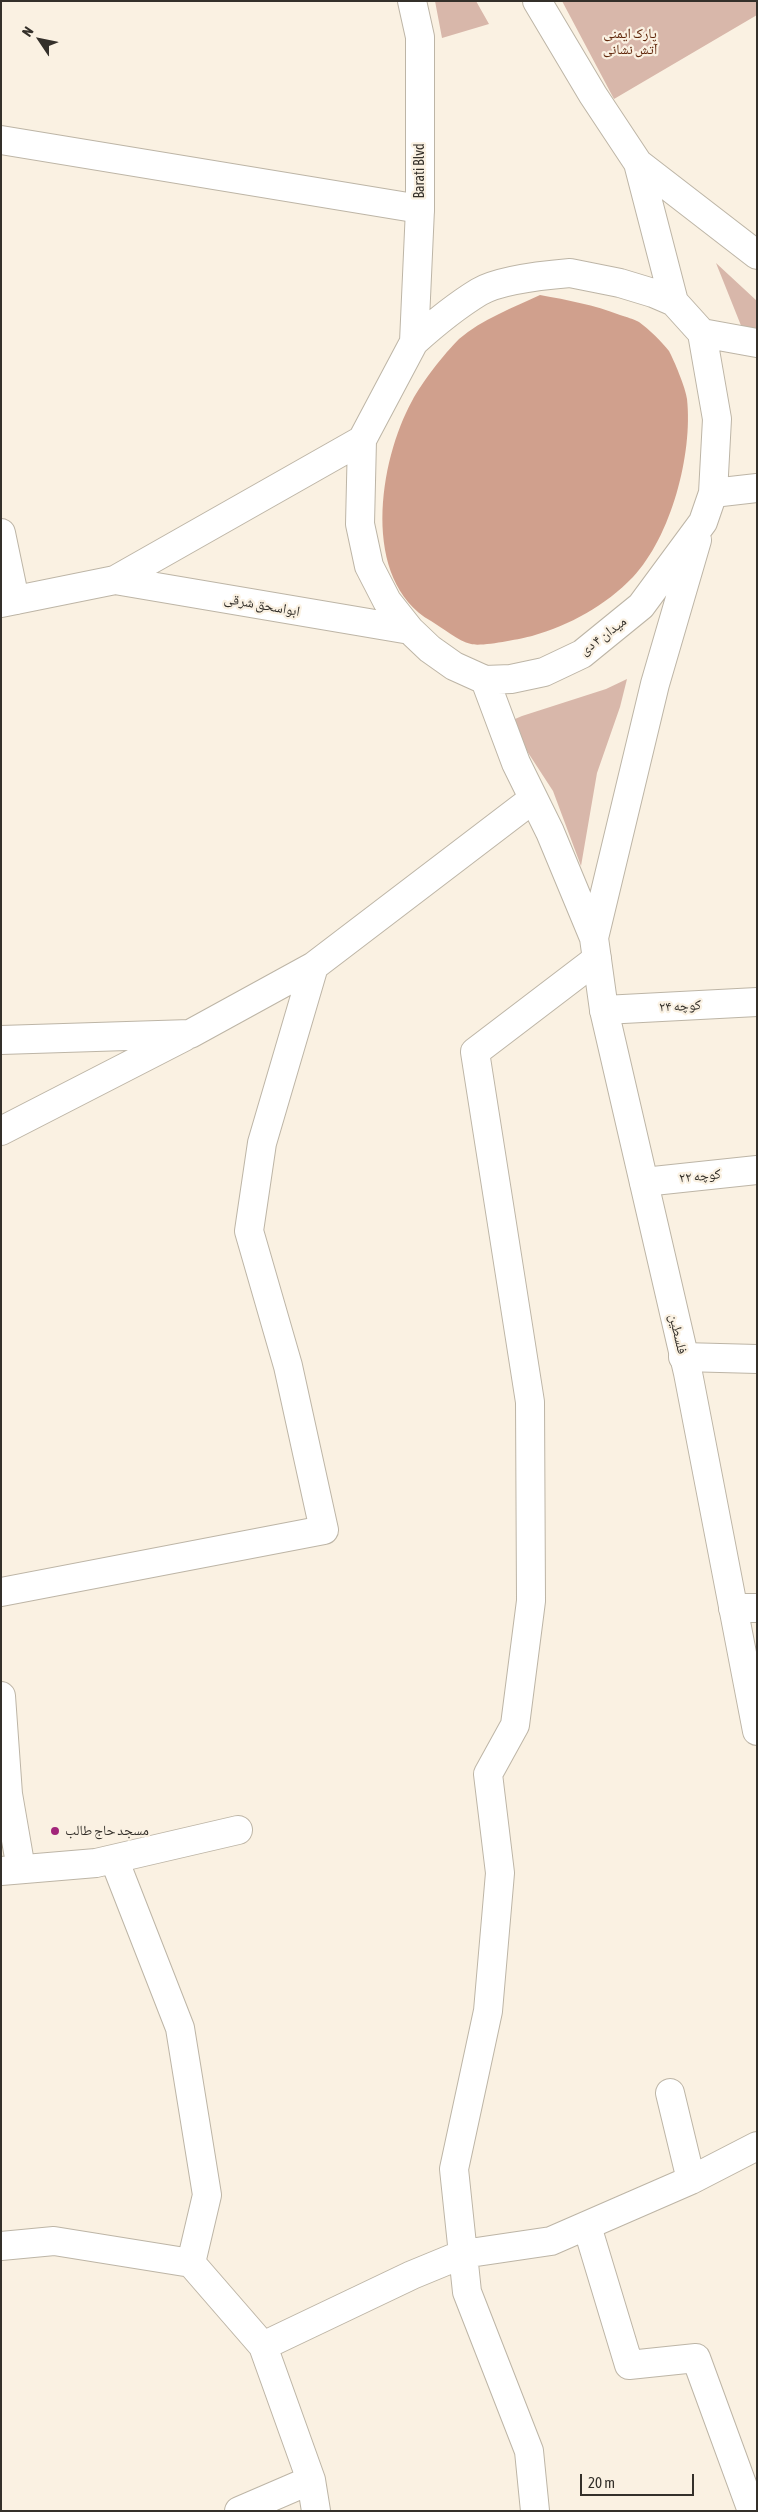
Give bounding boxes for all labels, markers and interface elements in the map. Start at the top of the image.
north arrow [15,15,65,65]
text: N [19,24,37,40]
park label: پارک ایمنی آتش نشانی [603,26,657,58]
street label: Barati Blvd [412,143,428,199]
street label: ابواسحق شرقی [223,590,301,620]
street label: میدان ۴ دی [576,613,630,659]
street label: کوچه ۲۴ [659,997,701,1015]
street label: کوچه ۲۲ [678,1165,722,1187]
street label: فلسطین [665,1312,691,1356]
place label: مسجد حاج طالب [65,1823,149,1839]
marker: مسجد حاج طالب [49,1825,61,1837]
scale bar [583,2464,697,2496]
text: 20 m [588,2474,615,2491]

